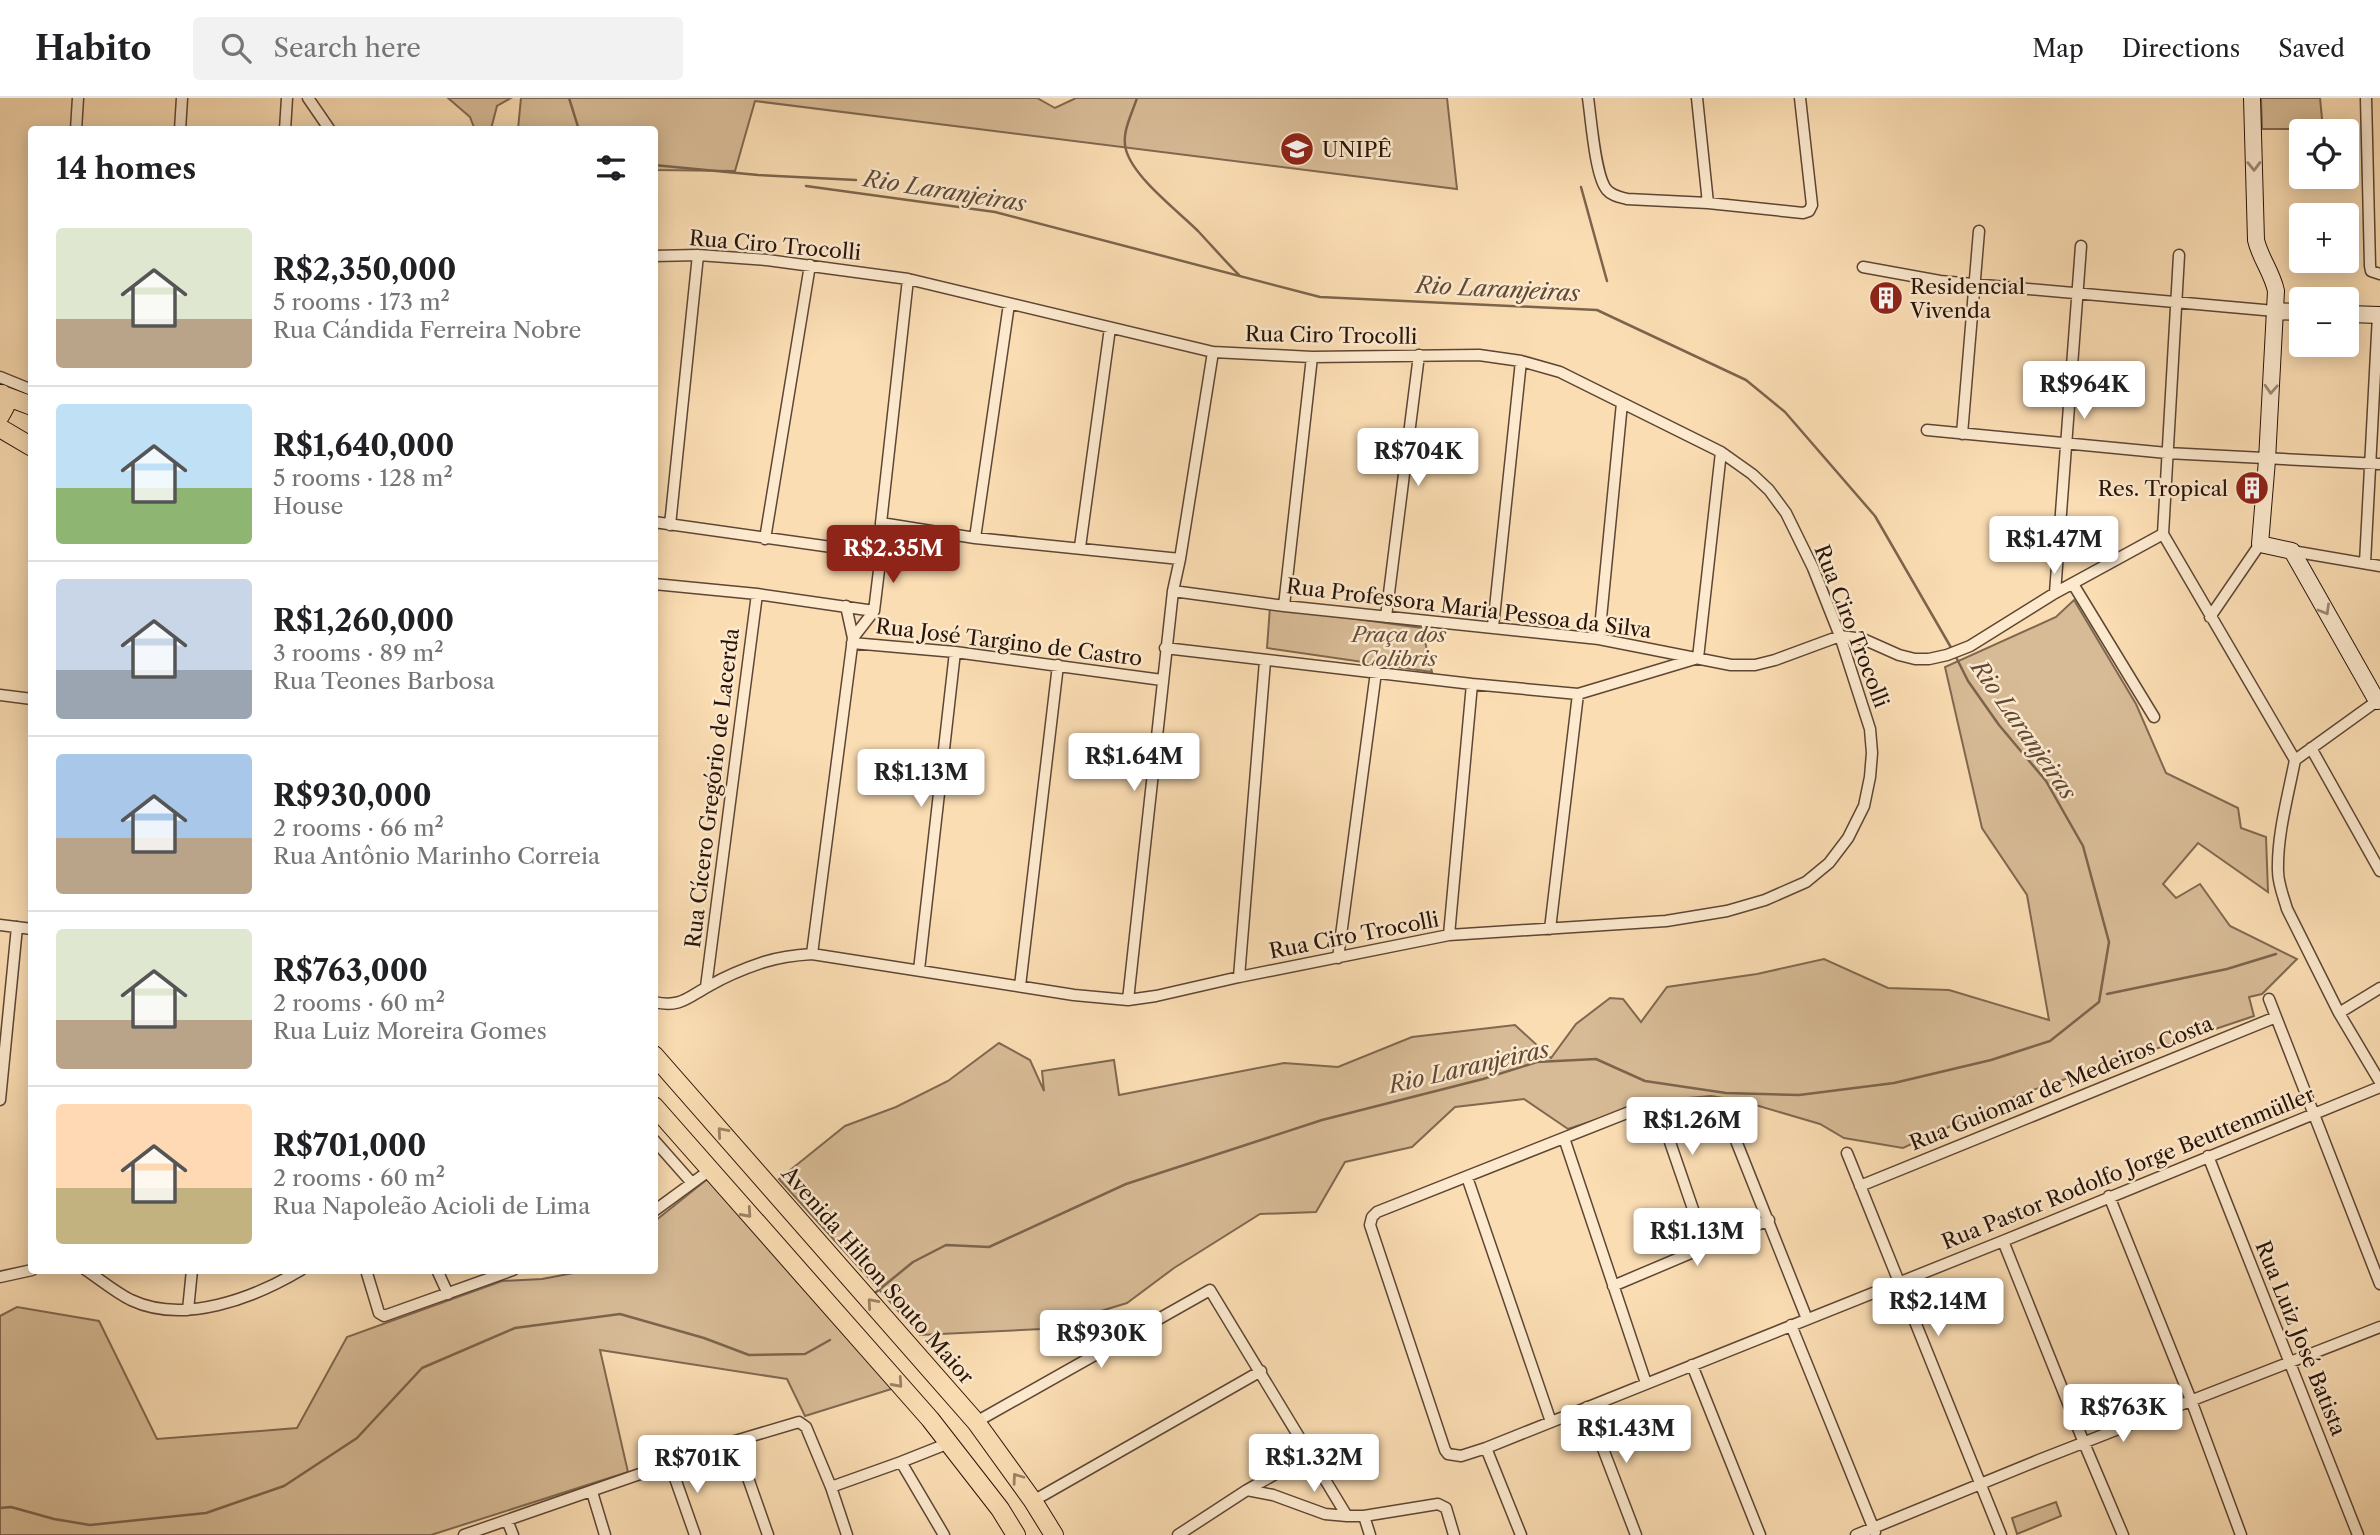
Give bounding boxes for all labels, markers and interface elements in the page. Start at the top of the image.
search box [193,17,683,80]
text: Habito [35,28,151,69]
icon: search [217,29,255,67]
text: Search here [273,32,421,64]
text: Map [2032,34,2084,63]
text: Directions [2122,34,2240,63]
text: Saved [2278,34,2345,63]
map controls [2289,119,2359,357]
button: locate [2289,119,2359,189]
school or university icon: UNIPÊ [1278,130,1316,168]
place label: UNIPÊ [1322,137,1392,162]
icon: filters [592,149,630,187]
text: 14 homes [56,150,196,187]
one-way arrow [2246,161,2261,172]
water label: Rio Laranjeiras [860,164,1029,218]
button: + [2289,203,2359,273]
street label: Rua Ciro Trocolli [688,225,862,265]
text: R$2,350,000 [273,251,456,288]
icon: home [112,256,196,340]
water label: Rio Laranjeiras [1413,271,1582,307]
place label: Residencial Vivenda [1909,274,2025,323]
building icon: Residencial Vivenda [1867,279,1905,317]
button: − [2289,287,2359,357]
text: 5 rooms · 173 m² [273,288,450,316]
text: Rua Cándida Ferreira Nobre [273,316,581,344]
street label: Rua Ciro Trocolli [1245,321,1417,349]
pin: R$964K [2027,362,2141,421]
text: R$964K [2039,370,2129,398]
one-way arrow [2264,384,2279,395]
text: R$1,640,000 [273,427,454,464]
pin: R$704K [1361,428,1475,488]
icon: home [112,432,196,516]
text: R$704K [1373,437,1463,465]
text: 5 rooms · 128 m² [273,464,453,492]
building icon: Res. Tropical [2233,469,2271,507]
place label: Res. Tropical [2098,476,2228,501]
text: House [273,492,343,520]
pin: R$1.47M [1989,517,2119,576]
text: R$1.47M [2005,525,2103,553]
pin: R$2.35M [828,526,958,585]
text: R$2.35M [843,534,943,562]
street label: Rua Ciro Trocolli [1809,541,1895,711]
street label: Rua Professora Maria Pessoa da Silva [1285,573,1654,643]
text: R$1,260,000 [273,602,454,639]
one-way arrow [2317,603,2330,615]
icon: home [112,607,196,691]
street label: Rua José Targino de Castro [874,613,1144,671]
park label: Praça dos Colibris [1350,622,1447,671]
street label: Rua Cícero Gregório de Lacerda [680,626,744,949]
text: 3 rooms · 89 m² [273,639,444,667]
water label: Rio Laranjeiras [1964,653,2083,806]
text: Rua Teones Barbosa [273,667,495,695]
pin: R$1.64M [1069,734,1199,793]
text: R$1.64M [1084,742,1184,770]
pin: R$1.13M [856,750,986,809]
text: R$1.13M [873,758,969,786]
text: R$930,000 [273,777,432,814]
icon: home [112,782,196,866]
text: 2 rooms · 66 m² [273,814,444,842]
text: Rua Antônio Marinho Correia [273,842,600,870]
street label: Rua Ciro Trocolli [1267,906,1441,964]
text: R$763,000 [273,952,428,989]
icon: home [112,957,196,1041]
text: 2 rooms · 60 m² [273,989,445,1017]
street label: Rua Guiomar de Medeiros Costa [1906,1010,2217,1155]
text: Rua Luiz Moreira Gomes [273,1017,547,1045]
water label: Rio Laranjeiras [1384,1035,1553,1100]
street label: Rua Pastor Rodolfo Jorge Beuttenmüller [1938,1081,2318,1254]
pin: R$1.26M [1627,1098,1757,1157]
text: R$1.26M [1642,1106,1742,1134]
text: R$701,000 [273,1127,426,1164]
one-way arrow [718,1127,730,1140]
icon: home [112,1132,196,1216]
street label: Avenida Hilton Souto Maior [776,1160,979,1389]
text: 2 rooms · 60 m² [273,1164,445,1192]
text: Rua Napoleão Acioli de Lima [273,1192,590,1220]
one-way arrow [739,1205,752,1218]
pin: R$1.13M [1632,1208,1762,1268]
text: R$1.13M [1649,1217,1745,1245]
street label: Rua Luiz José Batista [2250,1237,2352,1440]
pin: R$2.14M [1873,1278,2003,1338]
text: R$2.14M [1889,1287,1987,1315]
one-way arrow [868,1298,880,1311]
pin: R$930K [1044,1310,1158,1370]
text: R$930K [1056,1319,1146,1347]
one-way arrow [890,1375,902,1388]
pin: R$763K [2066,1384,2180,1444]
text: R$763K [2079,1393,2167,1421]
pin: R$1.43M [1561,1406,1691,1465]
text: R$1.43M [1577,1414,1675,1442]
pin: R$1.32M [1249,1434,1379,1494]
pin: R$701K [640,1436,754,1495]
text: R$1.32M [1265,1443,1363,1471]
text: R$701K [654,1444,740,1472]
one-way arrow [1012,1473,1025,1486]

